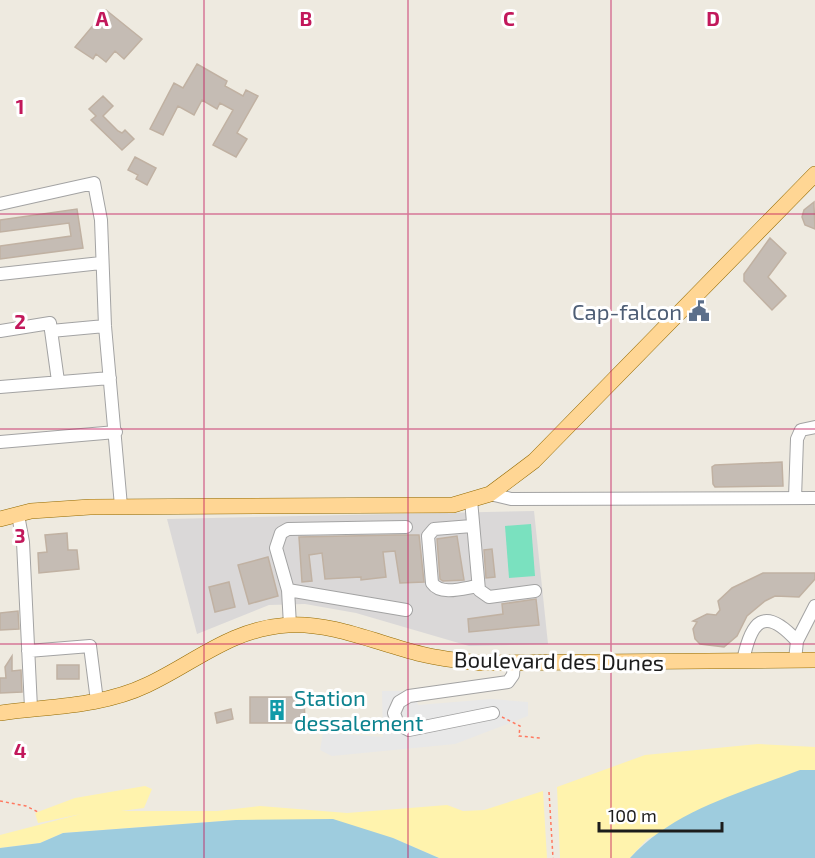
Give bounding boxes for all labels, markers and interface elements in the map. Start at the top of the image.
text: A [95,6,109,30]
text: B [300,6,312,30]
text: C [503,6,515,30]
text: D [706,6,720,30]
text: 1 [16,94,24,118]
place label: Cap-falcon [572,298,682,324]
public building icon: Cap-falcon [687,299,711,323]
text: 2 [14,309,26,333]
text: 3 [14,523,26,547]
street label: Boulevard des Dunes [454,645,664,675]
place label: Station dessalement [294,684,423,735]
building icon: Station dessalement [265,698,289,722]
text: 4 [14,738,27,762]
scale bar [599,795,722,833]
text: 100 m [608,804,657,826]

